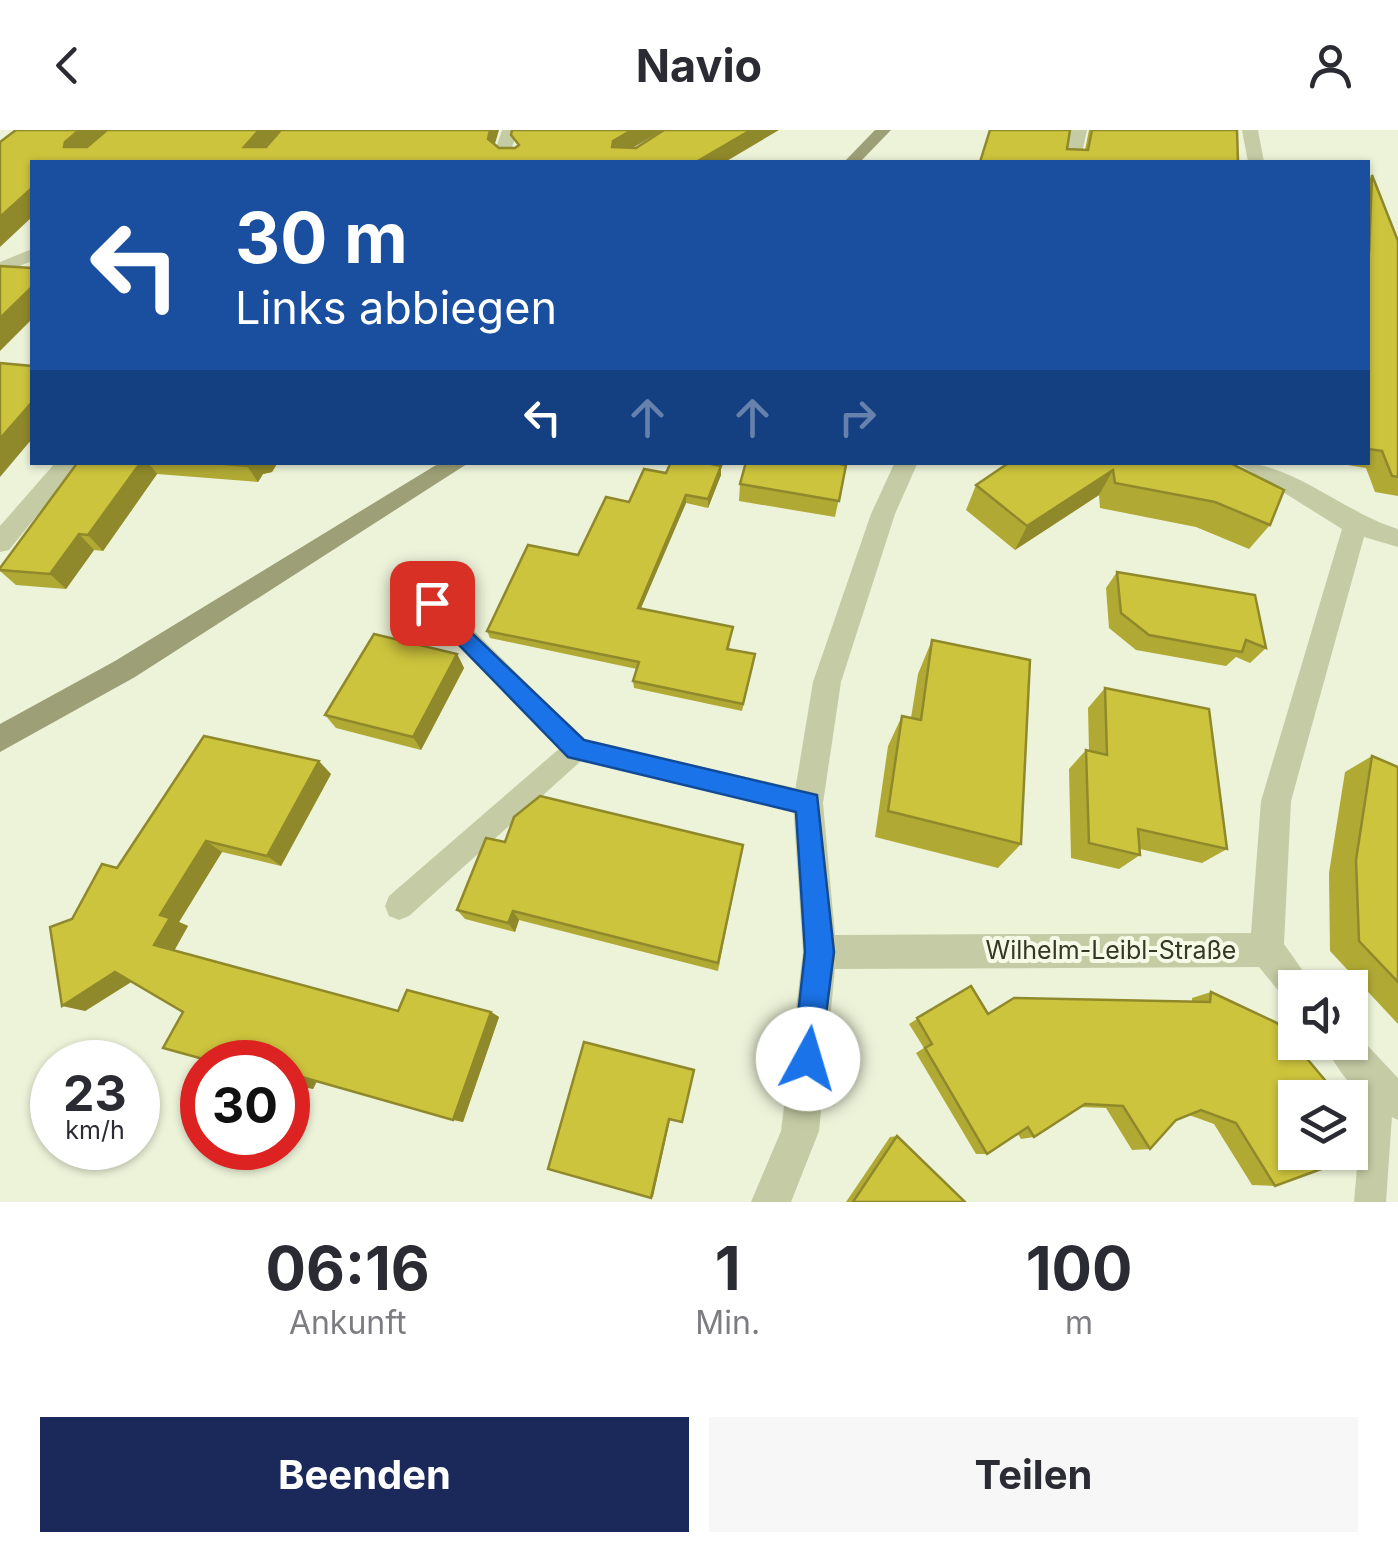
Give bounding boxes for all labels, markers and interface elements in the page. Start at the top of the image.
icon: back [40,38,95,93]
text: Navio [636,38,762,93]
icon: person [1303,38,1358,93]
text: 30 m [235,195,408,280]
icon: left [70,200,200,330]
text: Links abbiegen [235,280,557,335]
icon: left [515,390,570,445]
icon: ahead [620,390,675,445]
icon: ahead [725,390,780,445]
icon: right [830,390,885,445]
pin [390,561,475,646]
icon: arrive [405,576,460,631]
street label: Wilhelm-Leibl-Straße [986,935,1236,965]
map controls [1278,970,1368,1170]
button: sound [1278,970,1368,1060]
position arrow [756,1007,860,1111]
speed limit sign: 30 [180,1040,310,1170]
text: 23 [63,1063,127,1123]
button: layers [1278,1080,1368,1170]
text: km/h [65,1115,125,1145]
text: 06:16 [266,1232,430,1304]
text: 1 [715,1232,741,1304]
text: 100 [1026,1232,1132,1304]
text: Ankunft [289,1303,406,1342]
text: Min. [695,1303,760,1342]
text: m [1065,1303,1093,1342]
button: Beenden [40,1417,689,1532]
button: Teilen [709,1417,1358,1532]

